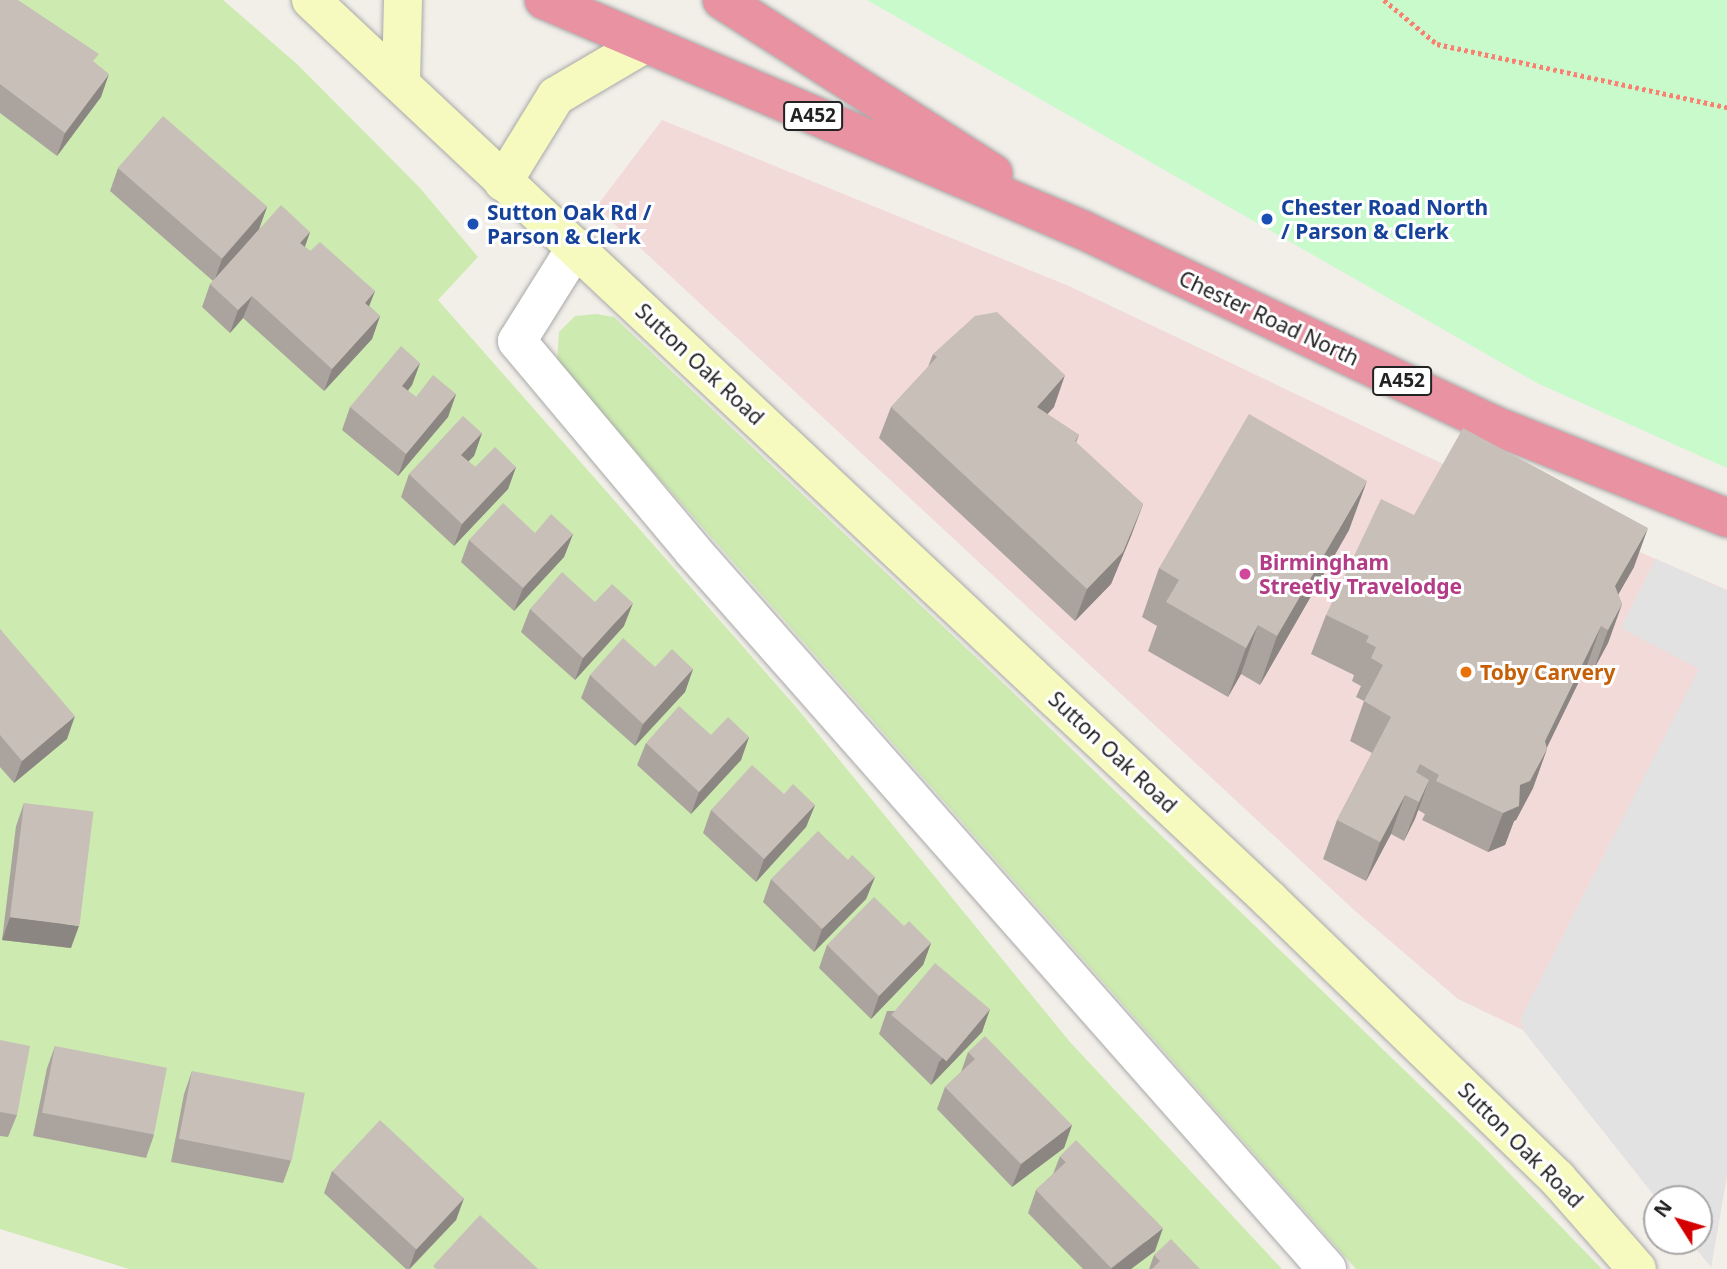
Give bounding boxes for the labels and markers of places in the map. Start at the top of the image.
place label: Chester Road North / Parson & Clerk [1281,194,1488,244]
place label: Sutton Oak Rd / Parson & Clerk [487,199,652,249]
marker: Chester Road North / Parson & Clerk [1259,211,1275,227]
marker: Sutton Oak Rd / Parson & Clerk [465,216,481,232]
place label: Birmingham Streetly Travelodge [1259,549,1462,599]
marker: Birmingham Streetly Travelodge [1237,566,1253,582]
place label: Toby Carvery [1480,659,1615,685]
marker: Toby Carvery [1458,664,1474,680]

